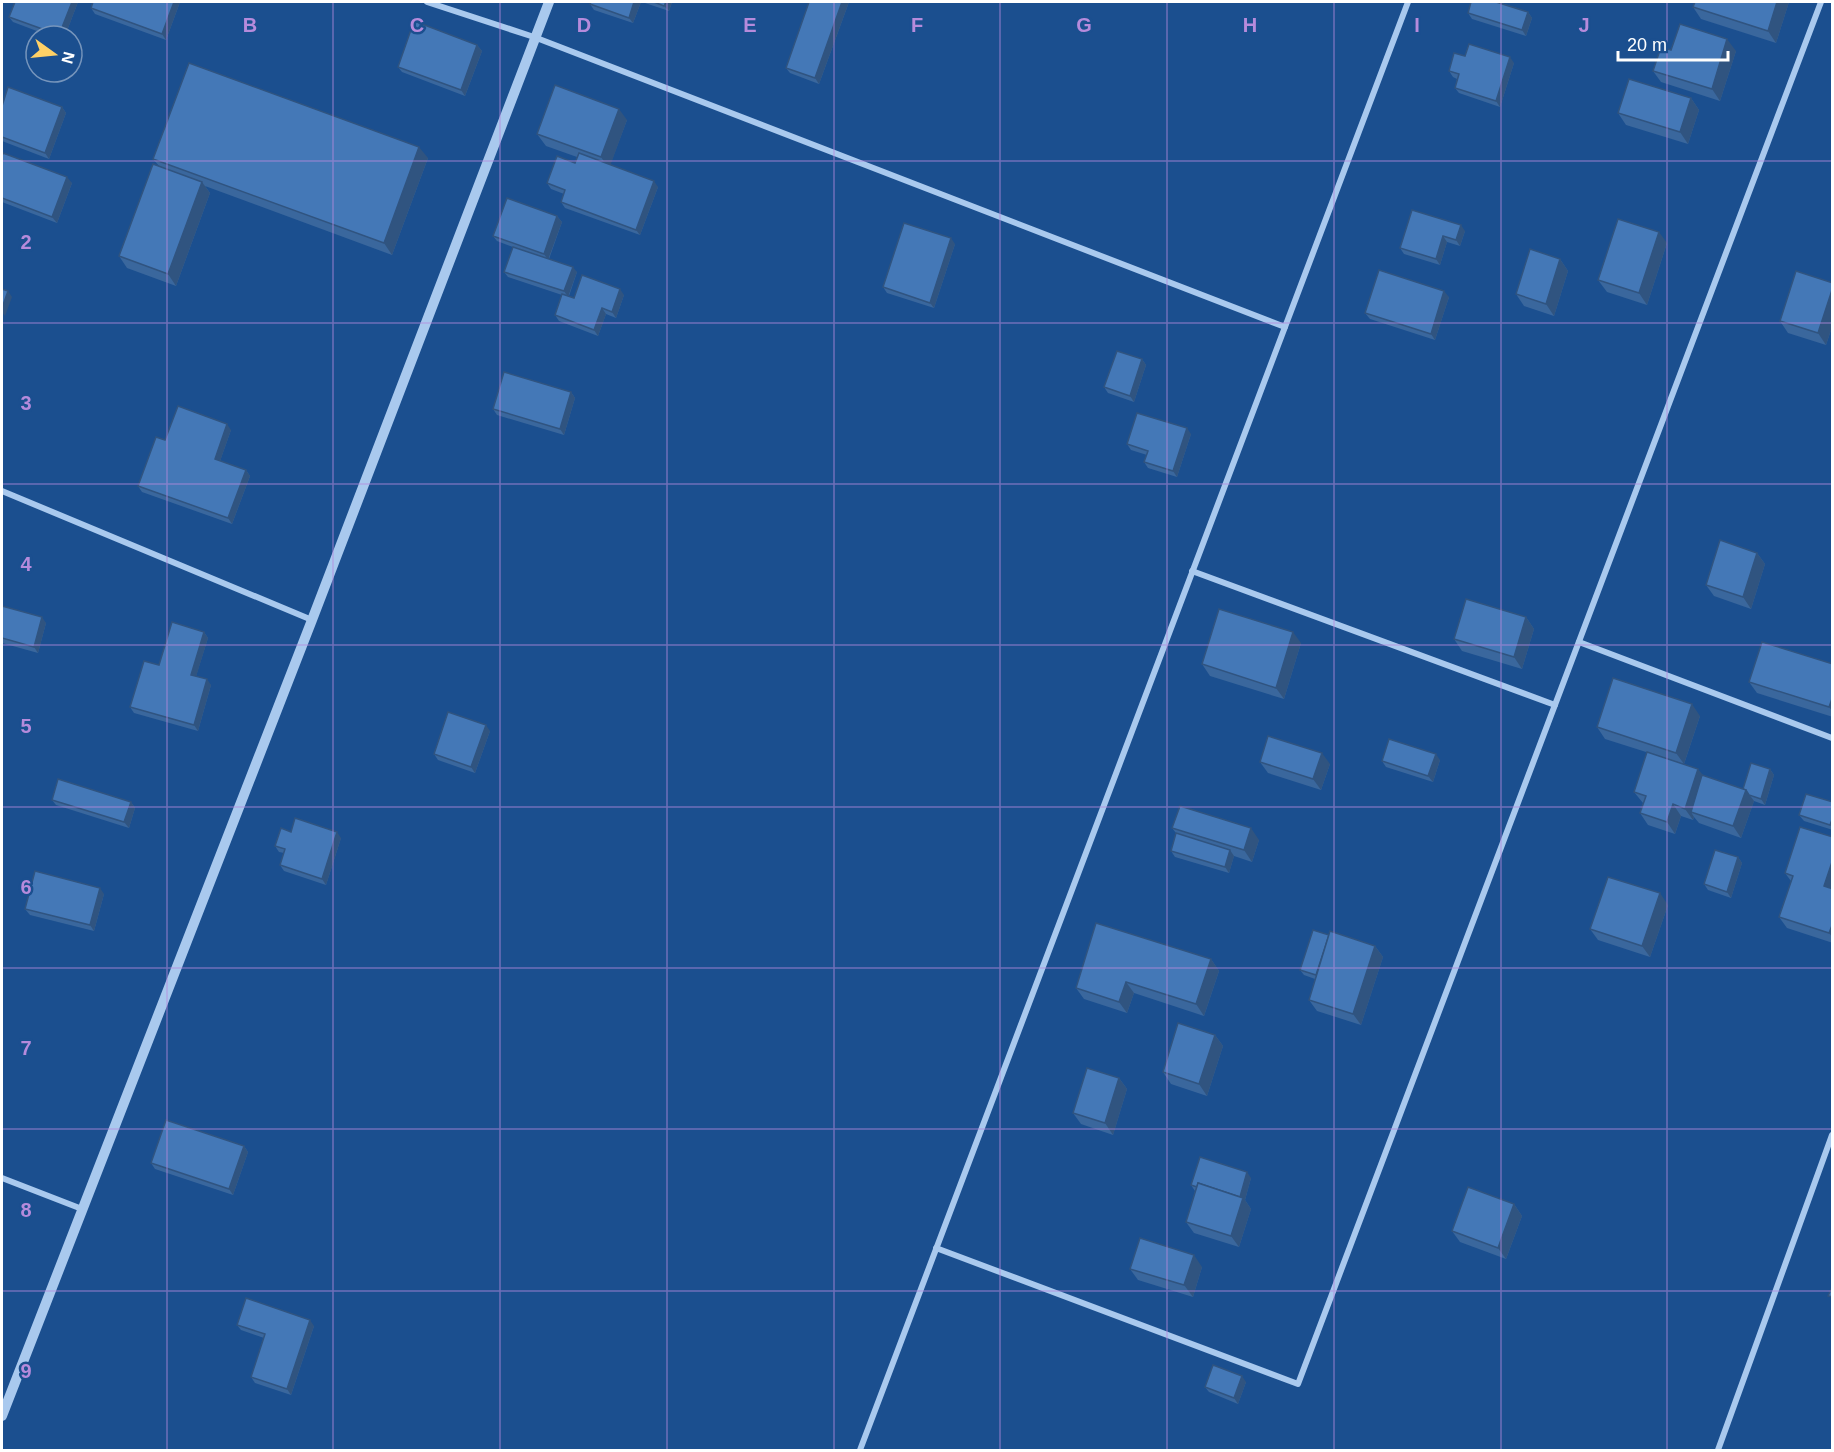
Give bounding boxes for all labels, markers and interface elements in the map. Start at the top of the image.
text: B [243,14,257,36]
text: C [410,14,424,36]
text: D [577,14,591,36]
text: E [743,14,757,36]
text: F [911,14,923,36]
text: G [1076,14,1092,36]
text: H [1243,14,1257,36]
text: I [1414,14,1420,36]
text: J [1578,14,1590,36]
north arrow [24,24,84,84]
scale bar [1618,24,1728,62]
text: 20 m [1627,35,1667,55]
text: N [58,50,78,66]
text: 2 [20,231,32,253]
text: 3 [20,392,32,414]
text: 4 [20,553,32,575]
text: 5 [20,715,32,737]
text: 6 [20,876,32,898]
text: 7 [20,1037,32,1059]
text: 8 [20,1199,32,1221]
text: 9 [20,1360,32,1382]

